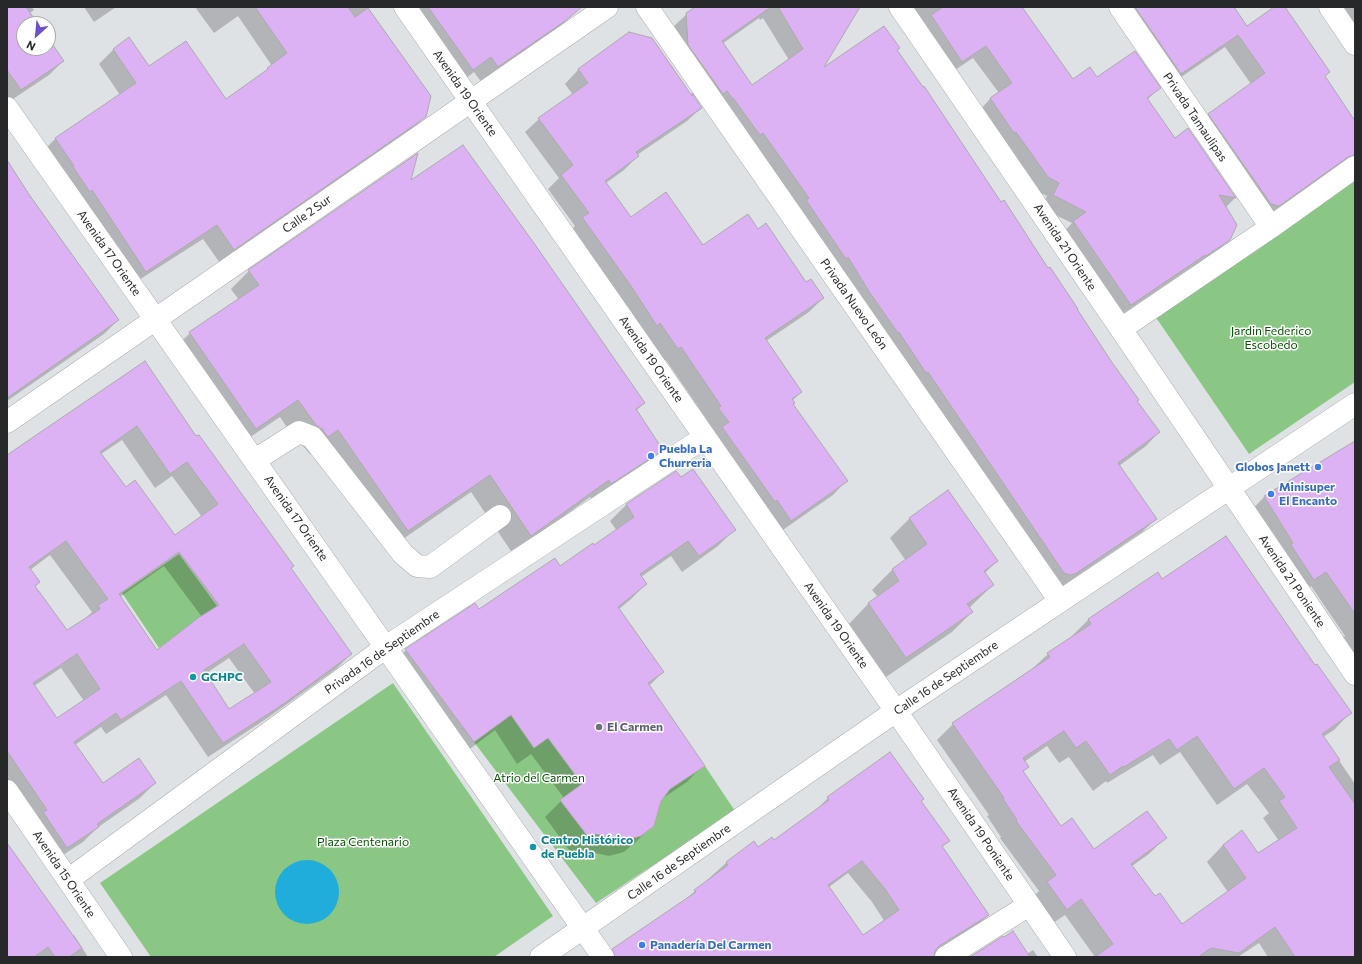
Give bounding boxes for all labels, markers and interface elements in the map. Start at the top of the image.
north arrow [16,16,56,56]
text: N [24,39,37,54]
street label: Avenida 19 Oriente [430,47,500,139]
street label: Privada Tamaulipas [1160,70,1230,164]
street label: Calle 2 Sur [280,192,334,236]
street label: Avenida 21 Oriente [1031,201,1099,293]
street label: Avenida 17 Oriente [74,207,144,299]
street label: Privada Nuevo León [817,256,891,352]
street label: Avenida 19 Oriente [616,313,686,405]
park label: Jardin Federico Escobedo [1231,324,1311,352]
place label: Puebla La Churreria [659,442,712,470]
marker: Puebla La Churreria [646,451,656,461]
place label: Globos Janett [1235,460,1310,474]
marker: Globos Janett [1313,462,1323,472]
street label: Avenida 17 Oriente [261,472,331,564]
place label: Minisuper El Encanto [1279,480,1337,508]
marker: Minisuper El Encanto [1266,489,1276,499]
street label: Avenida 21 Poniente [1256,532,1328,630]
street label: Avenida 19 Oriente [801,579,871,671]
street label: Privada 16 de Septiembre [322,607,442,697]
street label: Calle 16 de Septiembre [891,638,1001,718]
place label: GCHPC [201,670,243,684]
marker: GCHPC [188,672,198,682]
place label: El Carmen [607,720,663,734]
marker: El Carmen [594,722,604,732]
park label: Atrio del Carmen [493,771,585,785]
street label: Avenida 19 Poniente [945,785,1017,883]
street label: Calle 16 de Septiembre [625,821,733,903]
street label: Avenida 15 Oriente [30,828,98,920]
place label: Centro Histórico de Puebla [541,833,633,861]
park label: Plaza Centenario [317,835,409,849]
marker: Centro Histórico de Puebla [528,842,538,852]
place label: Panadería Del Carmen [650,938,772,952]
marker: Panadería Del Carmen [637,940,647,950]

